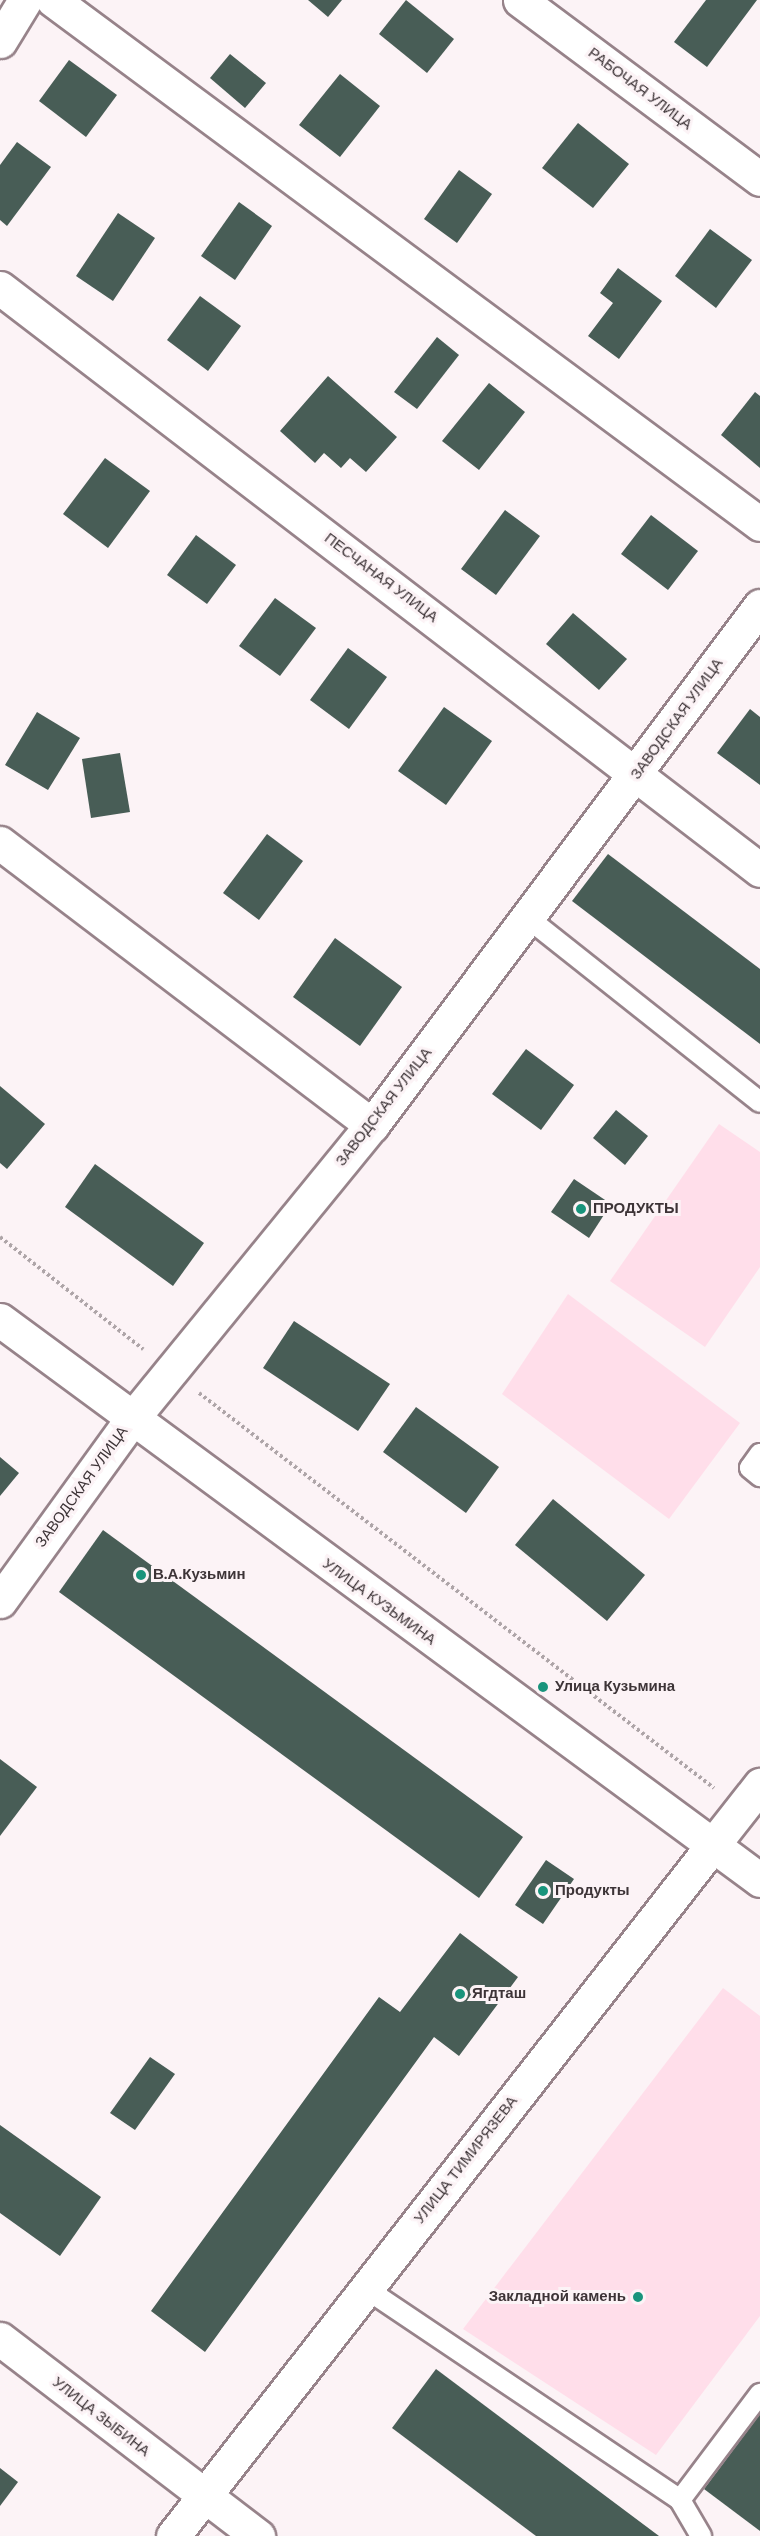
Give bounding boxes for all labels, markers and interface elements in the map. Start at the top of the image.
street label: РАБОЧАЯ УЛИЦА [584,44,696,134]
street label: ПЕСЧАНАЯ УЛИЦА [321,529,441,627]
street label: ЗАВОДСКАЯ УЛИЦА [627,655,727,783]
street label: ЗАВОДСКАЯ УЛИЦА [332,1044,436,1170]
place label: ПРОДУКТЫ [593,1200,679,1218]
marker: ПРОДУКТЫ [574,1202,588,1216]
street label: ЗАВОДСКАЯ УЛИЦА [32,1423,132,1551]
street label: УЛИЦА КУЗЬМИНА [319,1555,439,1649]
place label: В.А.Кузьмин [153,1566,246,1584]
marker: В.А.Кузьмин [134,1568,148,1582]
place label: Улица Кузьмина [555,1678,675,1696]
marker: Улица Кузьмина [536,1680,550,1694]
place label: Продукты [555,1882,630,1900]
marker: Продукты [536,1884,550,1898]
place label: Ягдташ [472,1985,526,2003]
marker: Ягдташ [453,1987,467,2001]
street label: УЛИЦА ТИМИРЯЗЕВА [411,2093,521,2227]
place label: Закладной камень [489,2288,626,2306]
marker: Закладной камень [631,2290,645,2304]
street label: УЛИЦА ЗЫБИНА [49,2373,153,2461]

